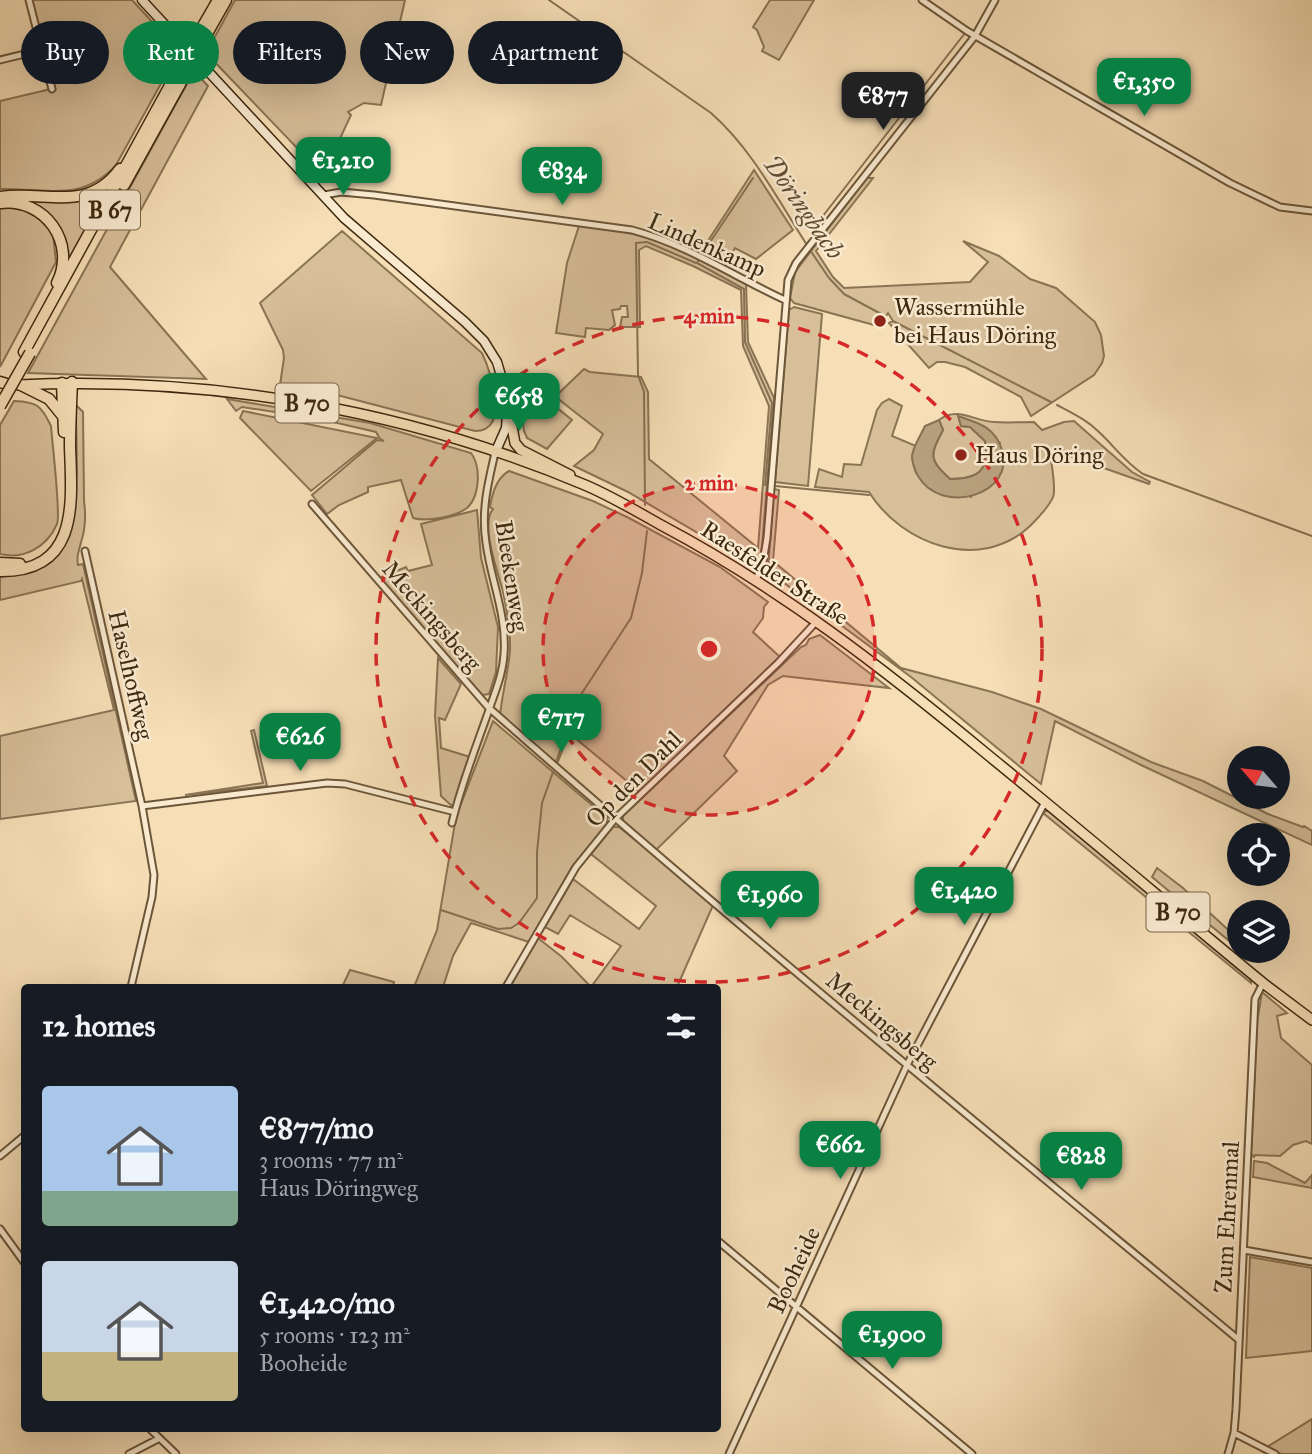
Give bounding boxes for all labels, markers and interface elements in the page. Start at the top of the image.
chip: Buy [21,21,109,84]
chip: Rent [123,21,219,84]
chip: Filters [233,21,346,84]
chip: New [360,21,454,84]
chip: Apartment [468,21,623,84]
pin: €1,350 [1087,58,1201,118]
text: €1,350 [1113,67,1175,95]
pin: €877 [842,72,924,132]
text: €877 [858,81,908,109]
pin: €1,210 [286,138,400,197]
text: €1,210 [312,146,374,174]
pin: €834 [521,148,603,207]
water label: Döringbach [757,149,852,266]
text: €834 [538,156,586,184]
road number: B 67 [80,190,140,230]
street label: Lindenkamp [643,206,771,284]
place label: Wassermühle bei Haus Döring [894,292,1057,350]
text: 4 min [683,303,735,329]
marker: Wassermühle bei Haus Döring [872,313,888,329]
pin: €658 [478,374,560,433]
text: €658 [495,382,543,410]
road number: B 70 [276,384,338,422]
place label: Haus Döring [975,440,1104,470]
marker: Haus Döring [953,447,969,463]
text: 2 min [684,470,734,496]
street label: Raesfelder Straße [695,514,855,632]
street label: Bleekenweg [488,518,536,635]
street label: Meckingsberg [376,554,489,678]
street label: Haselhoffweg [101,607,161,744]
centre of rings [697,637,721,661]
pin: €717 [520,694,602,754]
text: €717 [537,703,585,731]
pin: €626 [259,714,341,773]
text: €626 [276,722,324,750]
street label: Op den Dahl [579,724,689,834]
north arrow [1227,746,1290,808]
map controls [1227,746,1290,963]
button: locate [1227,823,1290,886]
pin: €1,420 [907,867,1021,927]
pin: €1,960 [713,872,827,931]
text: €1,420 [931,876,997,904]
text: €1,960 [737,880,803,908]
road number: B 70 [1146,892,1210,931]
button: layers [1227,900,1290,963]
street label: Meckingsberg [820,965,945,1077]
icon: filters [662,1007,700,1045]
text: 12 homes [42,1008,155,1044]
text: €877/mo [259,1110,374,1146]
icon: home [98,1114,182,1198]
pin: €662 [799,1122,881,1181]
text: €662 [816,1130,864,1158]
pin: €828 [1040,1132,1122,1192]
street label: Zum Ehrenmal [1208,1140,1246,1294]
text: €828 [1056,1141,1106,1169]
text: 3 rooms · 77 m² [259,1146,403,1174]
text: Haus Döringweg [259,1174,418,1202]
street label: Booheide [761,1222,827,1318]
text: €1,420/mo [259,1285,395,1321]
icon: home [98,1289,182,1373]
pin: €1,900 [835,1312,949,1371]
text: €1,900 [858,1320,926,1348]
text: 5 rooms · 123 m² [259,1321,410,1349]
text: Booheide [259,1349,347,1377]

